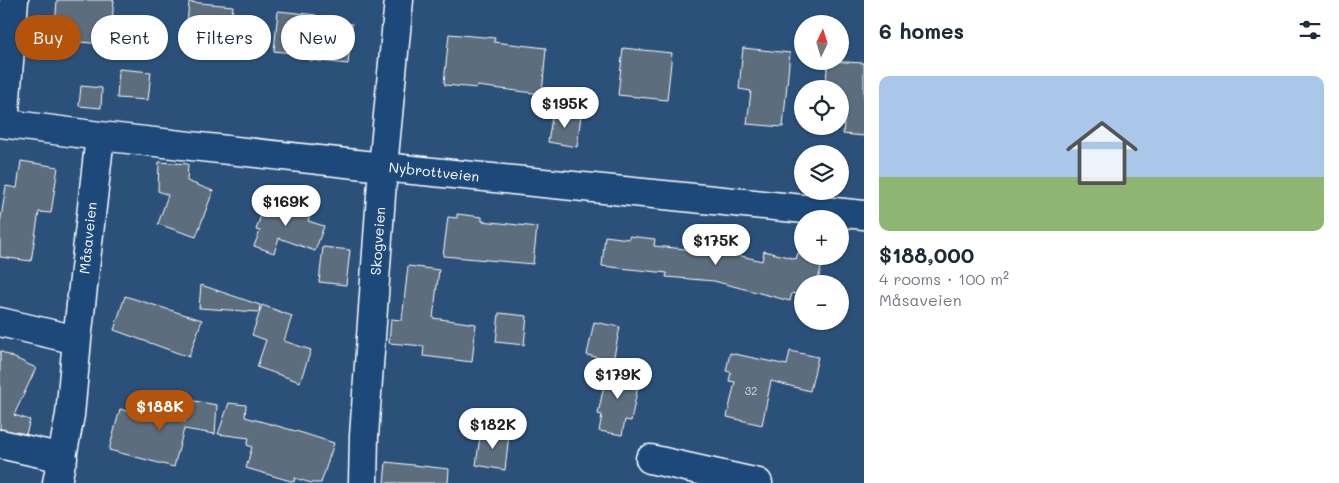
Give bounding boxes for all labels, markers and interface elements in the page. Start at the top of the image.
chip: Buy [15,15,81,60]
chip: Rent [91,15,168,60]
chip: Filters [178,15,271,60]
chip: New [281,15,355,60]
north arrow [794,15,849,70]
map controls [794,15,849,330]
icon: filters [1296,16,1324,44]
text: 6 homes [879,17,964,44]
button: locate [794,80,849,135]
pin: $195K [530,86,600,129]
text: $195K [542,92,588,113]
icon: home [1057,108,1147,198]
button: layers [794,145,849,200]
street label: Nybrottveien [388,157,480,186]
pin: $169K [251,184,321,227]
text: $169K [263,190,309,211]
street label: Måsaveien [74,201,101,275]
street label: Skogveien [366,206,389,276]
button: + [794,210,849,265]
pin: $175K [681,224,751,266]
text: $175K [693,229,739,250]
text: $188,000 [879,241,974,268]
text: 4 rooms · 100 m² [879,268,1009,289]
button: − [794,275,849,330]
text: Måsaveien [879,289,962,310]
pin: $179K [583,358,653,400]
text: $179K [595,363,641,384]
house number: 32 [745,383,757,398]
pin: $188K [125,390,195,432]
text: $188K [136,395,184,416]
pin: $182K [458,408,528,450]
text: $182K [470,413,516,434]

